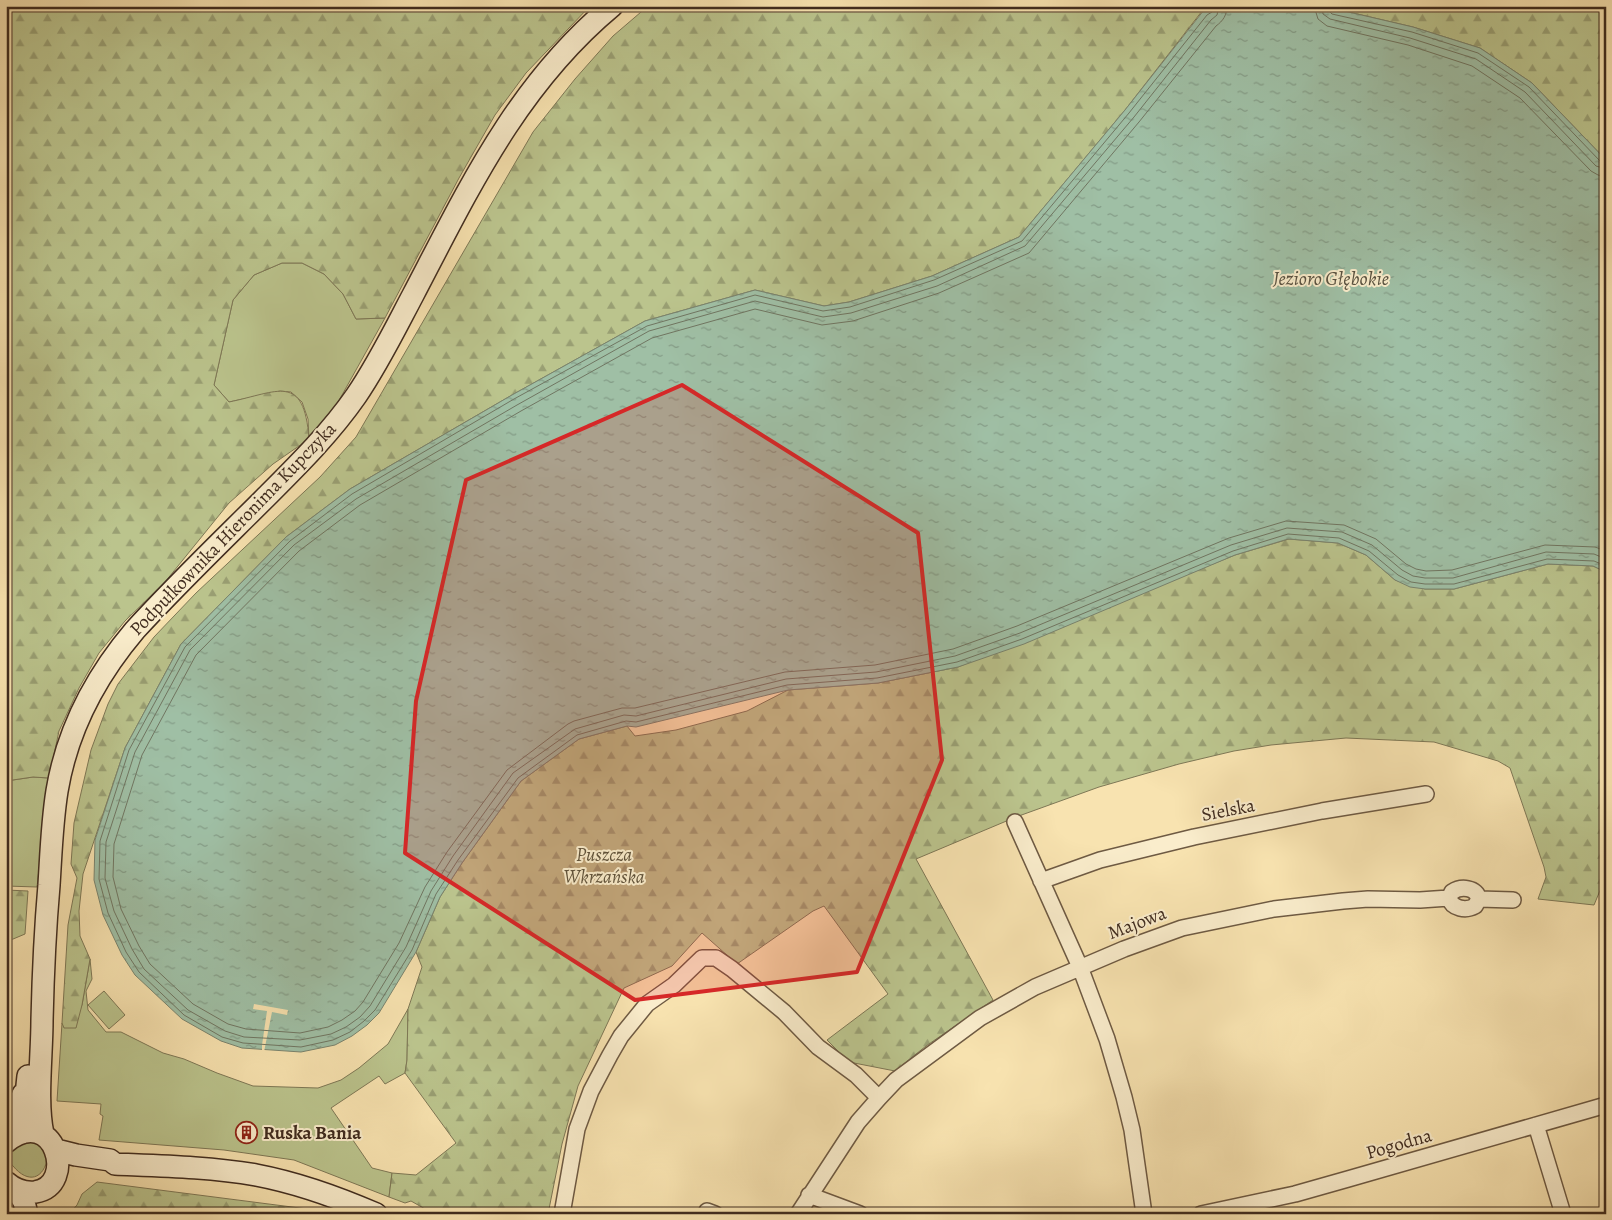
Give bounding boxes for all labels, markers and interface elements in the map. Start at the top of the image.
water label: Jezioro Głębokie [1272,265,1389,292]
street label: Podpułkownika Hieronima Kupczyka [124,416,342,641]
street label: Sielska [1199,792,1257,828]
park label: Puszcza Wkrzańska [564,842,645,890]
street label: Majowa [1104,900,1170,946]
place label: Ruska Bania [263,1120,362,1146]
building icon: Ruska Bania [235,1121,259,1145]
street label: Pogodna [1363,1122,1435,1166]

